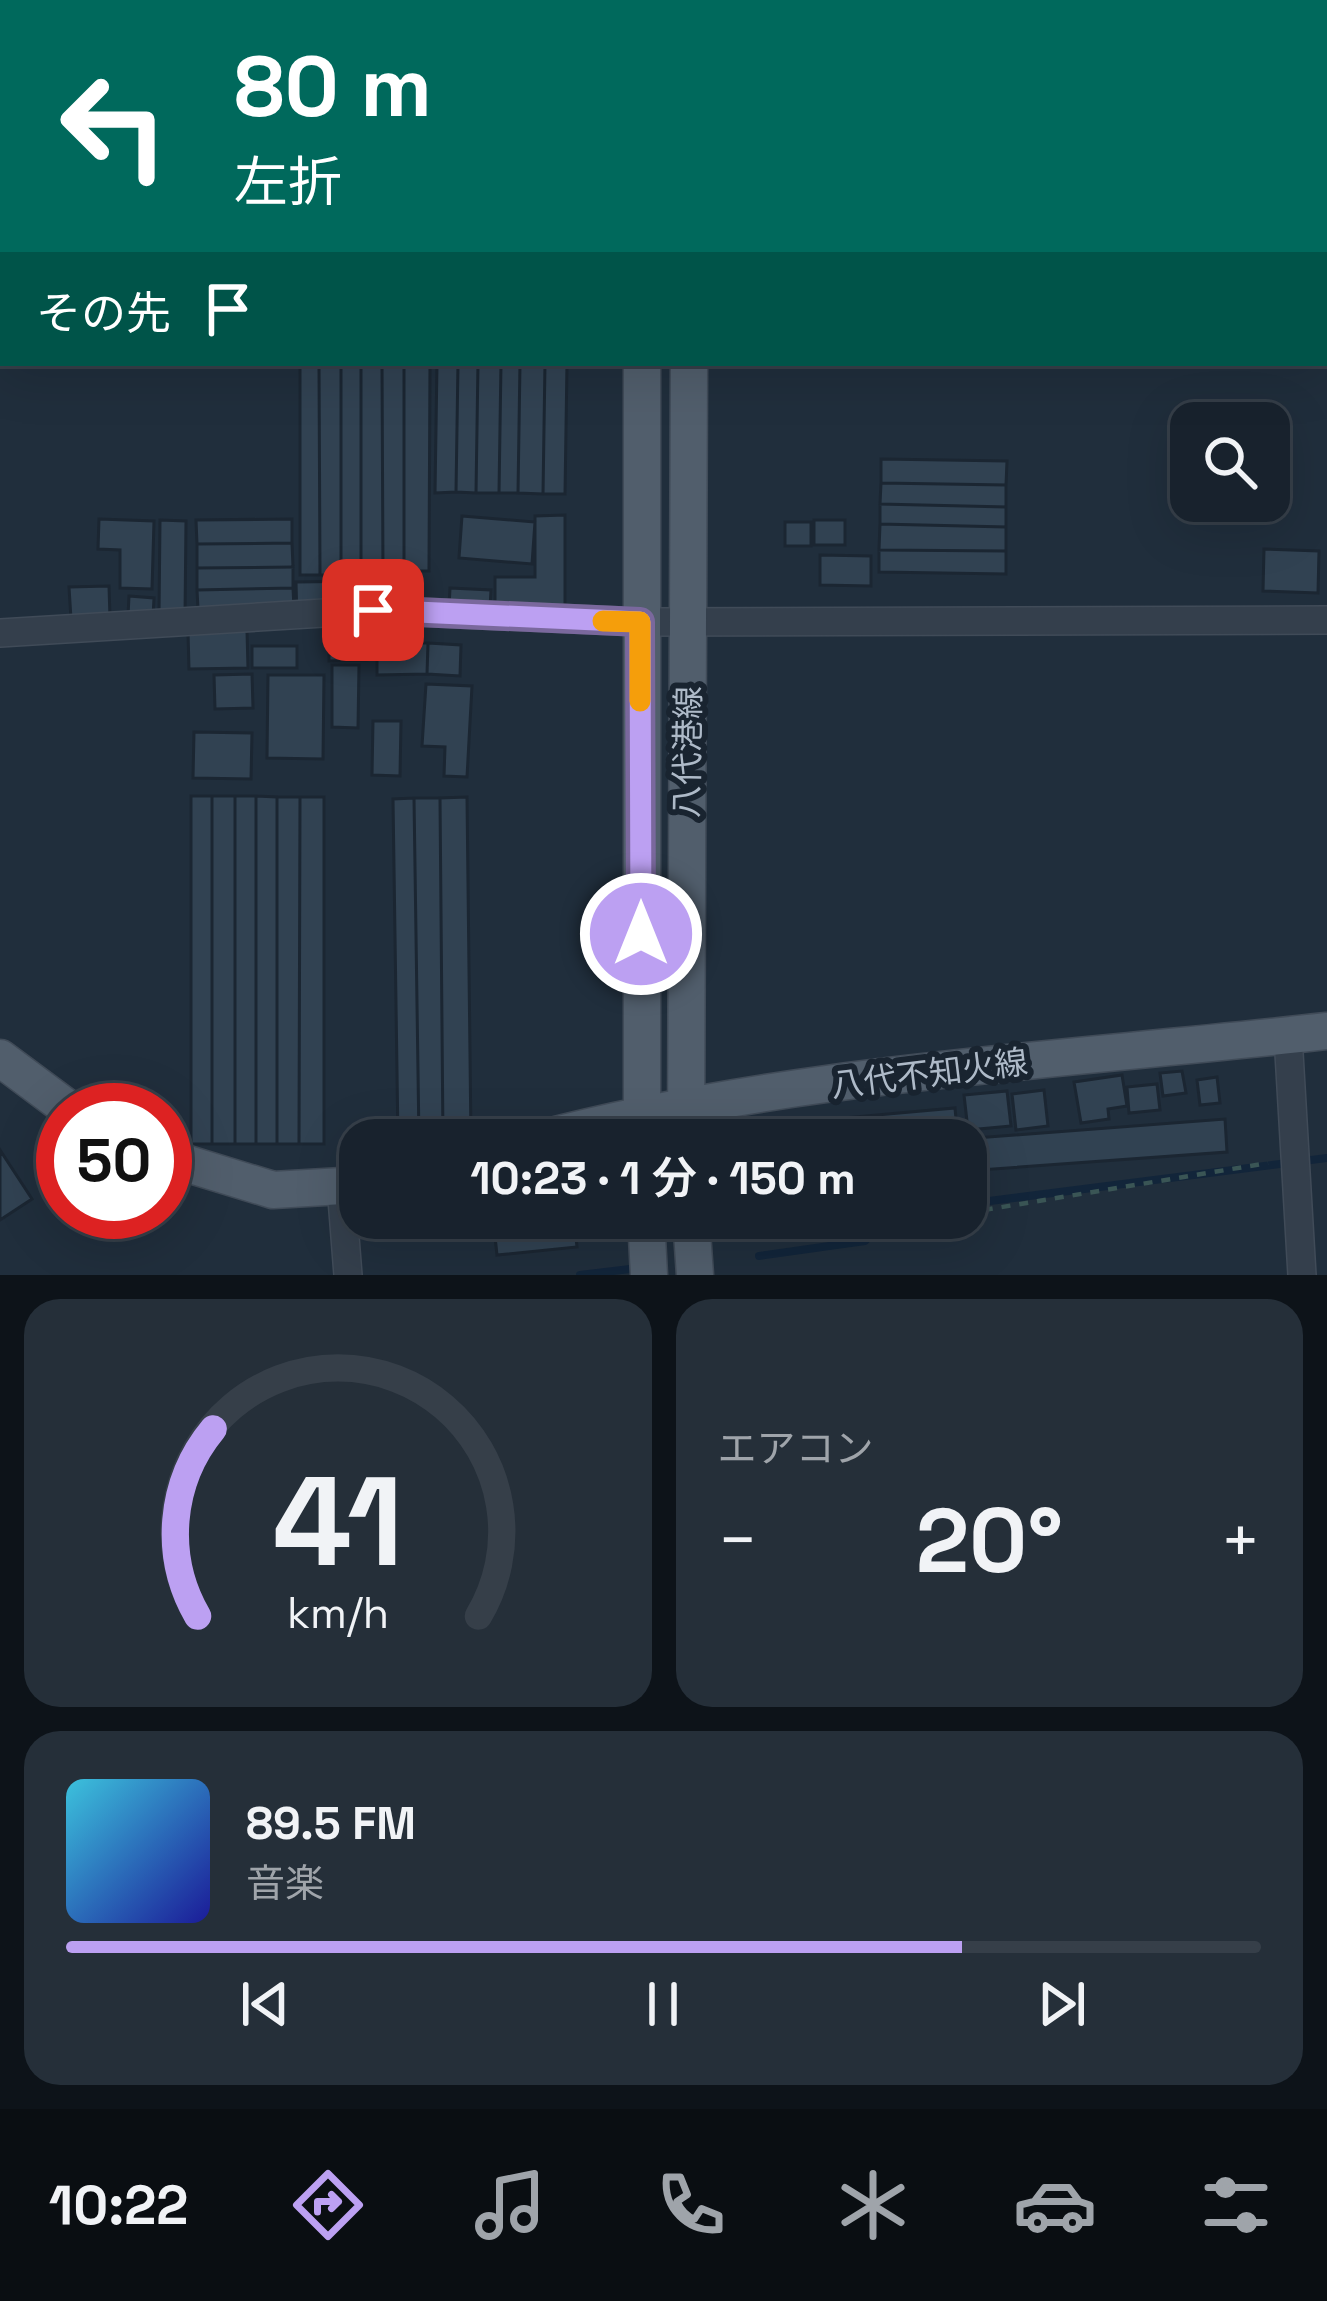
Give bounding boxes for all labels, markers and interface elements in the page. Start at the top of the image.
text: 80 m [234,33,432,141]
icon: left [36,48,192,204]
text: 左折 [234,148,342,217]
icon: arrive [195,276,261,342]
text: その先 [36,285,171,342]
map controls [1170,402,1290,522]
button: search [1170,402,1290,522]
pin [322,559,424,661]
icon: arrive [340,577,406,643]
street label: 八代港線 [666,686,710,818]
position arrow [578,871,704,997]
street label: 八代不知火線 [828,1041,1030,1107]
speed limit sign: 50 [36,1083,192,1239]
text: 10:23 · 1 分 · 150 m [470,1150,856,1207]
text: エアコン [718,1424,874,1473]
text: 41 [272,1442,403,1601]
text: 20° [916,1483,1063,1598]
text: − [718,1498,758,1582]
text: + [1220,1498,1261,1582]
text: km/h [287,1586,389,1641]
text: 89.5 FM [246,1795,416,1852]
text: 音楽 [246,1859,324,1908]
icon: previous [232,1971,298,2037]
icon: pause [630,1971,696,2037]
icon: next [1029,1971,1095,2037]
icon: directions [286,2163,370,2247]
icon: music [468,2163,552,2247]
icon: phone [649,2163,733,2247]
icon: climate [831,2163,915,2247]
icon: car [1013,2163,1097,2247]
icon: filters [1194,2163,1278,2247]
text: 10:22 [49,2171,188,2240]

